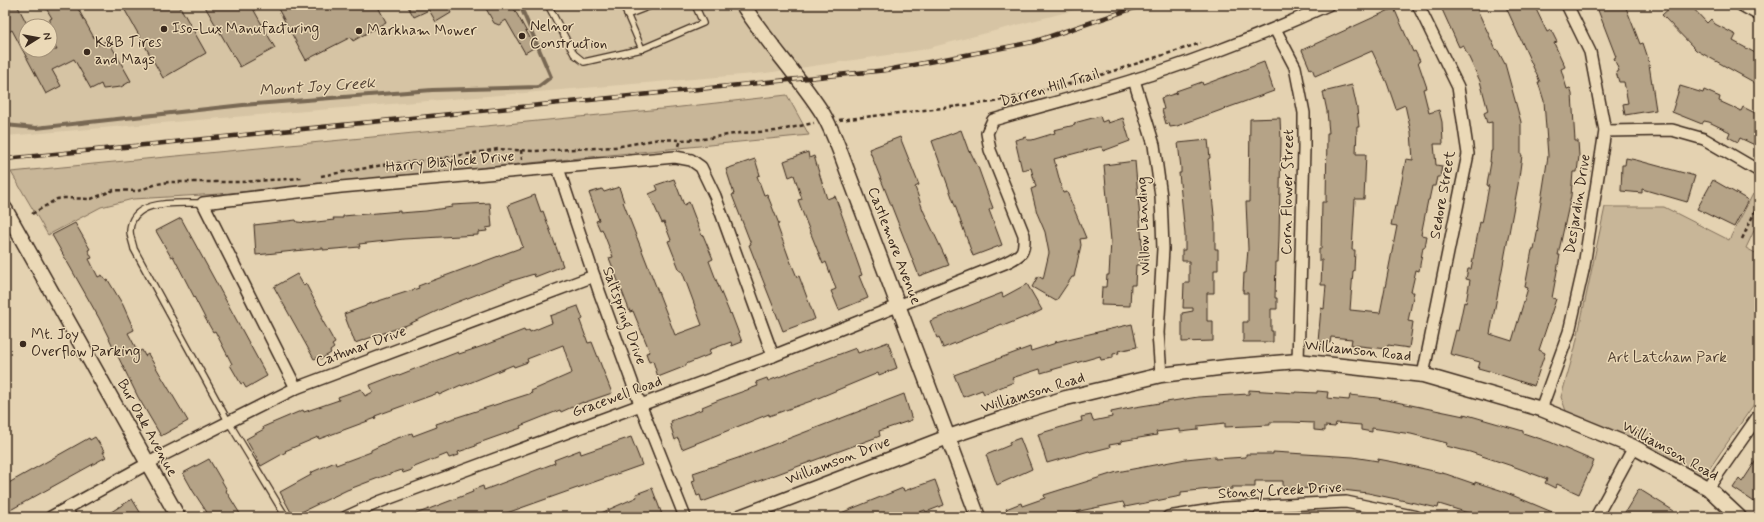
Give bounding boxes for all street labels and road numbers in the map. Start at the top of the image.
street label: Darren Hill Trail [998,64,1102,112]
street label: Corn Flower Street [1277,128,1299,255]
street label: Harry Blaylock Drive [385,146,516,178]
street label: Sedore Street [1425,149,1461,241]
street label: Desjardin Drive [1560,152,1596,255]
street label: Willow Landing [1132,176,1157,276]
street label: Castlemore Avenue [862,184,926,308]
street label: Saltspring Drive [596,264,651,368]
street label: Cathmar Drive [313,321,409,373]
street label: Williamson Road [1304,335,1412,367]
street label: Williamson Road [979,368,1087,418]
street label: Gracewell Road [569,371,665,423]
street label: Bur Oak Avenue [112,376,182,480]
street label: Williamson Road [1618,416,1722,486]
street label: Williamson Drive [783,432,893,490]
street label: Stoney Creek Drive [1218,478,1343,504]

